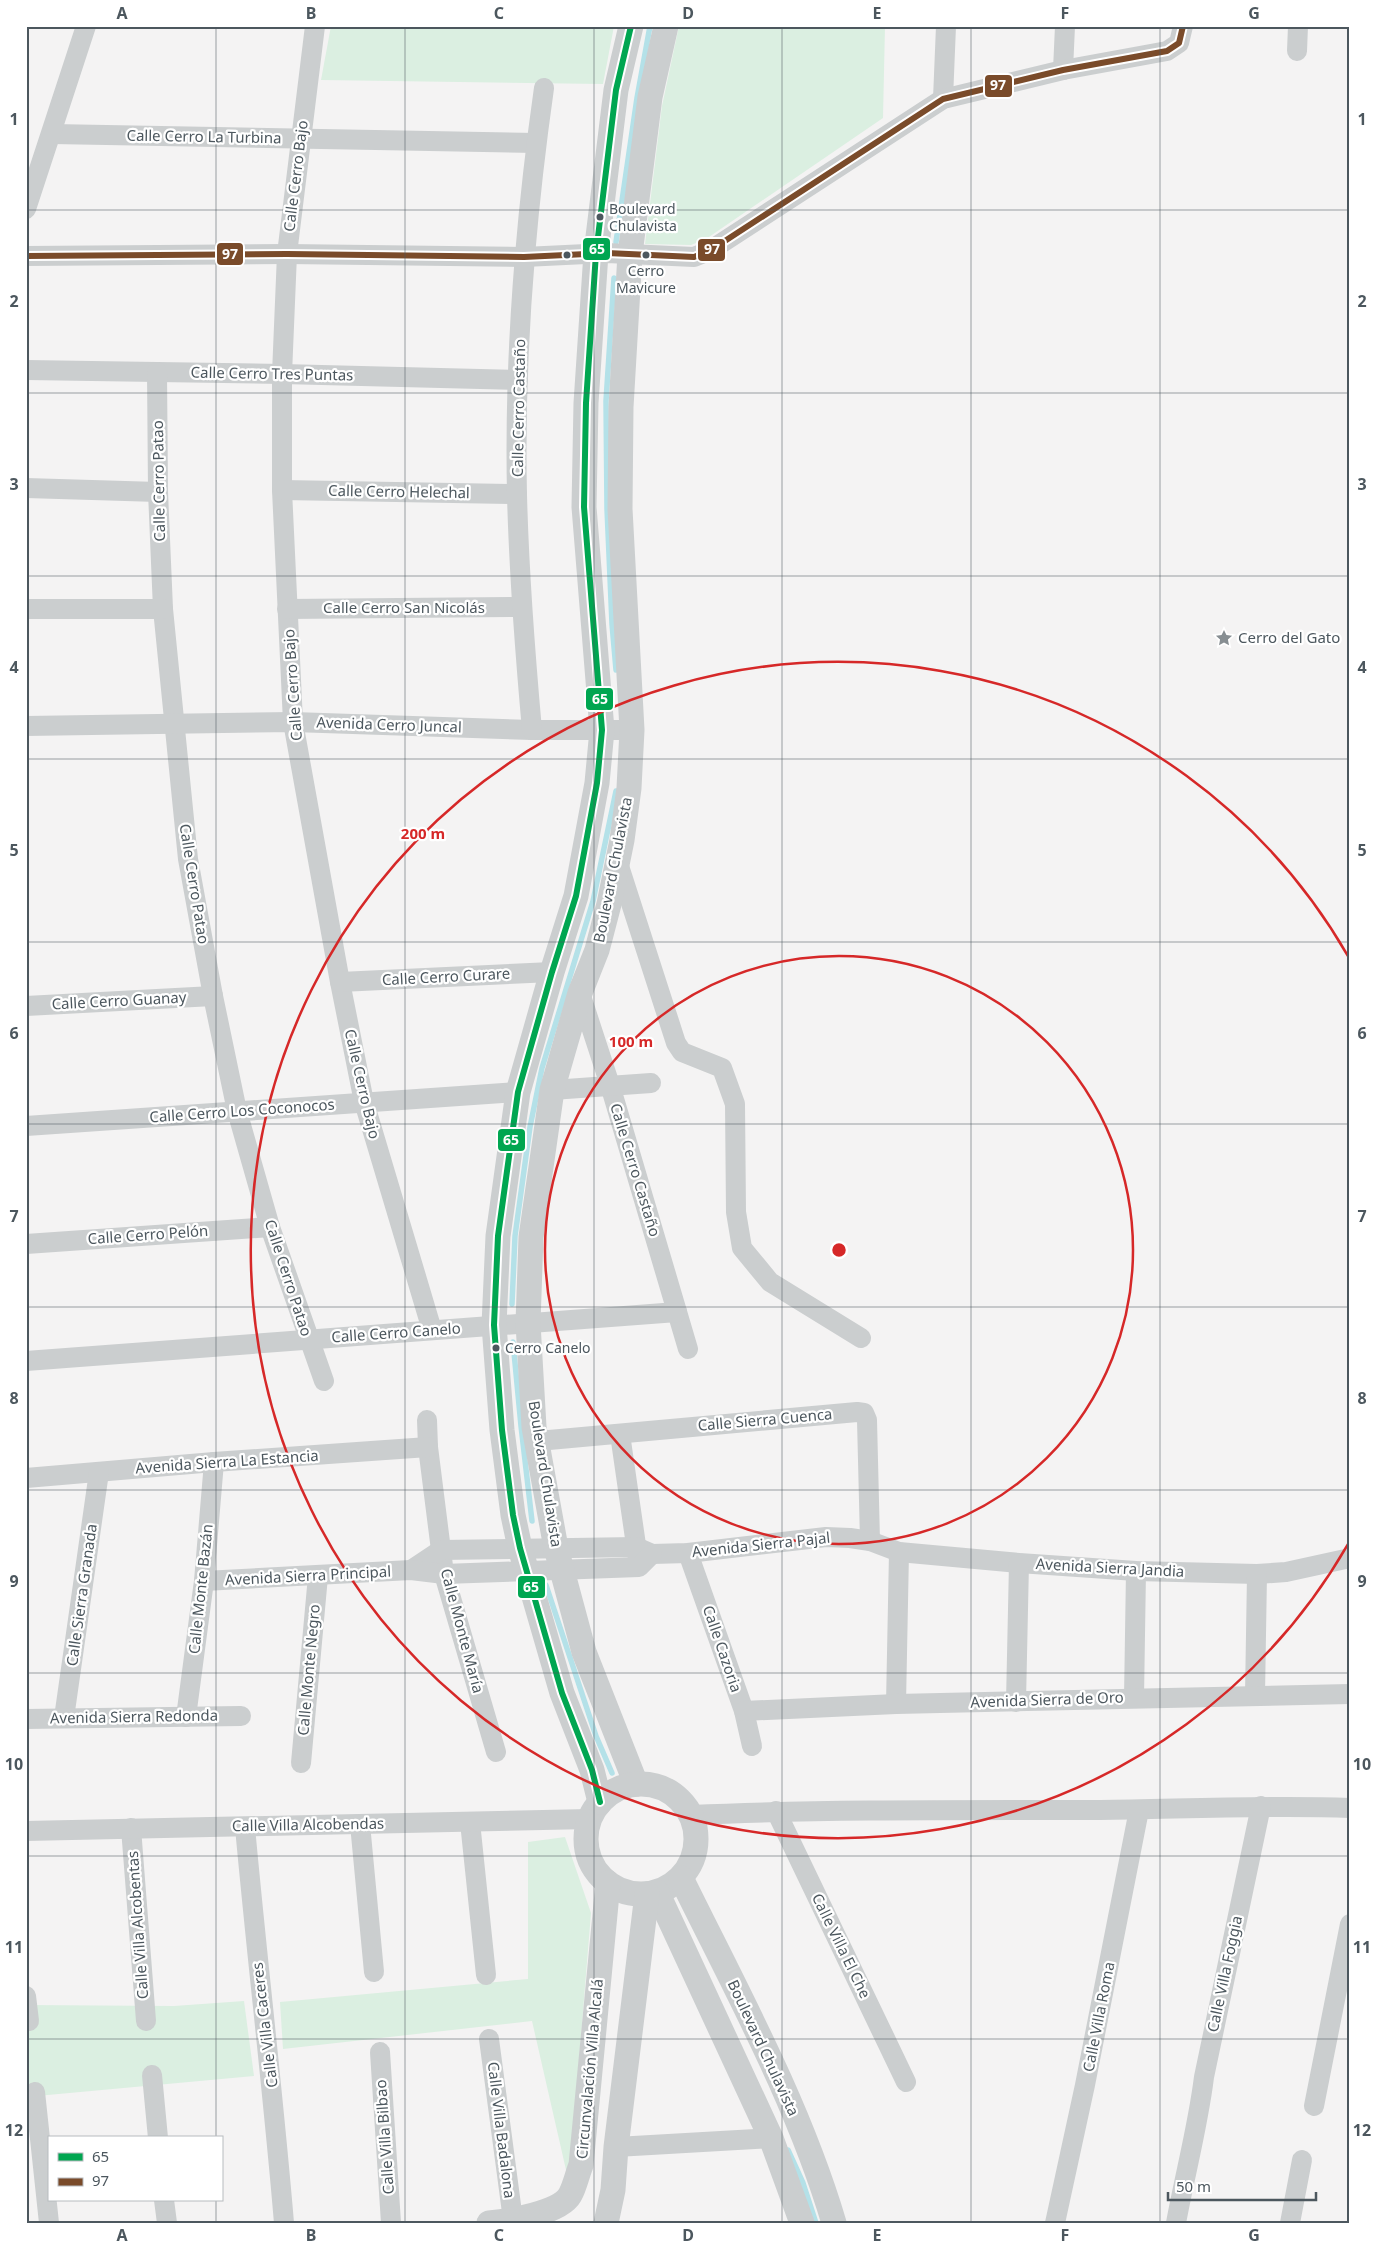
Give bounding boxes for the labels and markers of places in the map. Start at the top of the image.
place label: Boulevard Chulavista [609,199,677,235]
marker: Boulevard Chulavista [595,212,605,222]
unlabelled marker [562,250,572,260]
marker: Cerro Mavicure [641,250,651,260]
place label: Cerro Mavicure [616,261,676,297]
place label: Cerro del Gato [1238,627,1340,647]
place icon: Cerro del Gato [1214,628,1234,648]
centre of rings [830,1241,848,1259]
place label: Cerro Canelo [505,1338,590,1357]
marker: Cerro Canelo [491,1343,501,1353]

